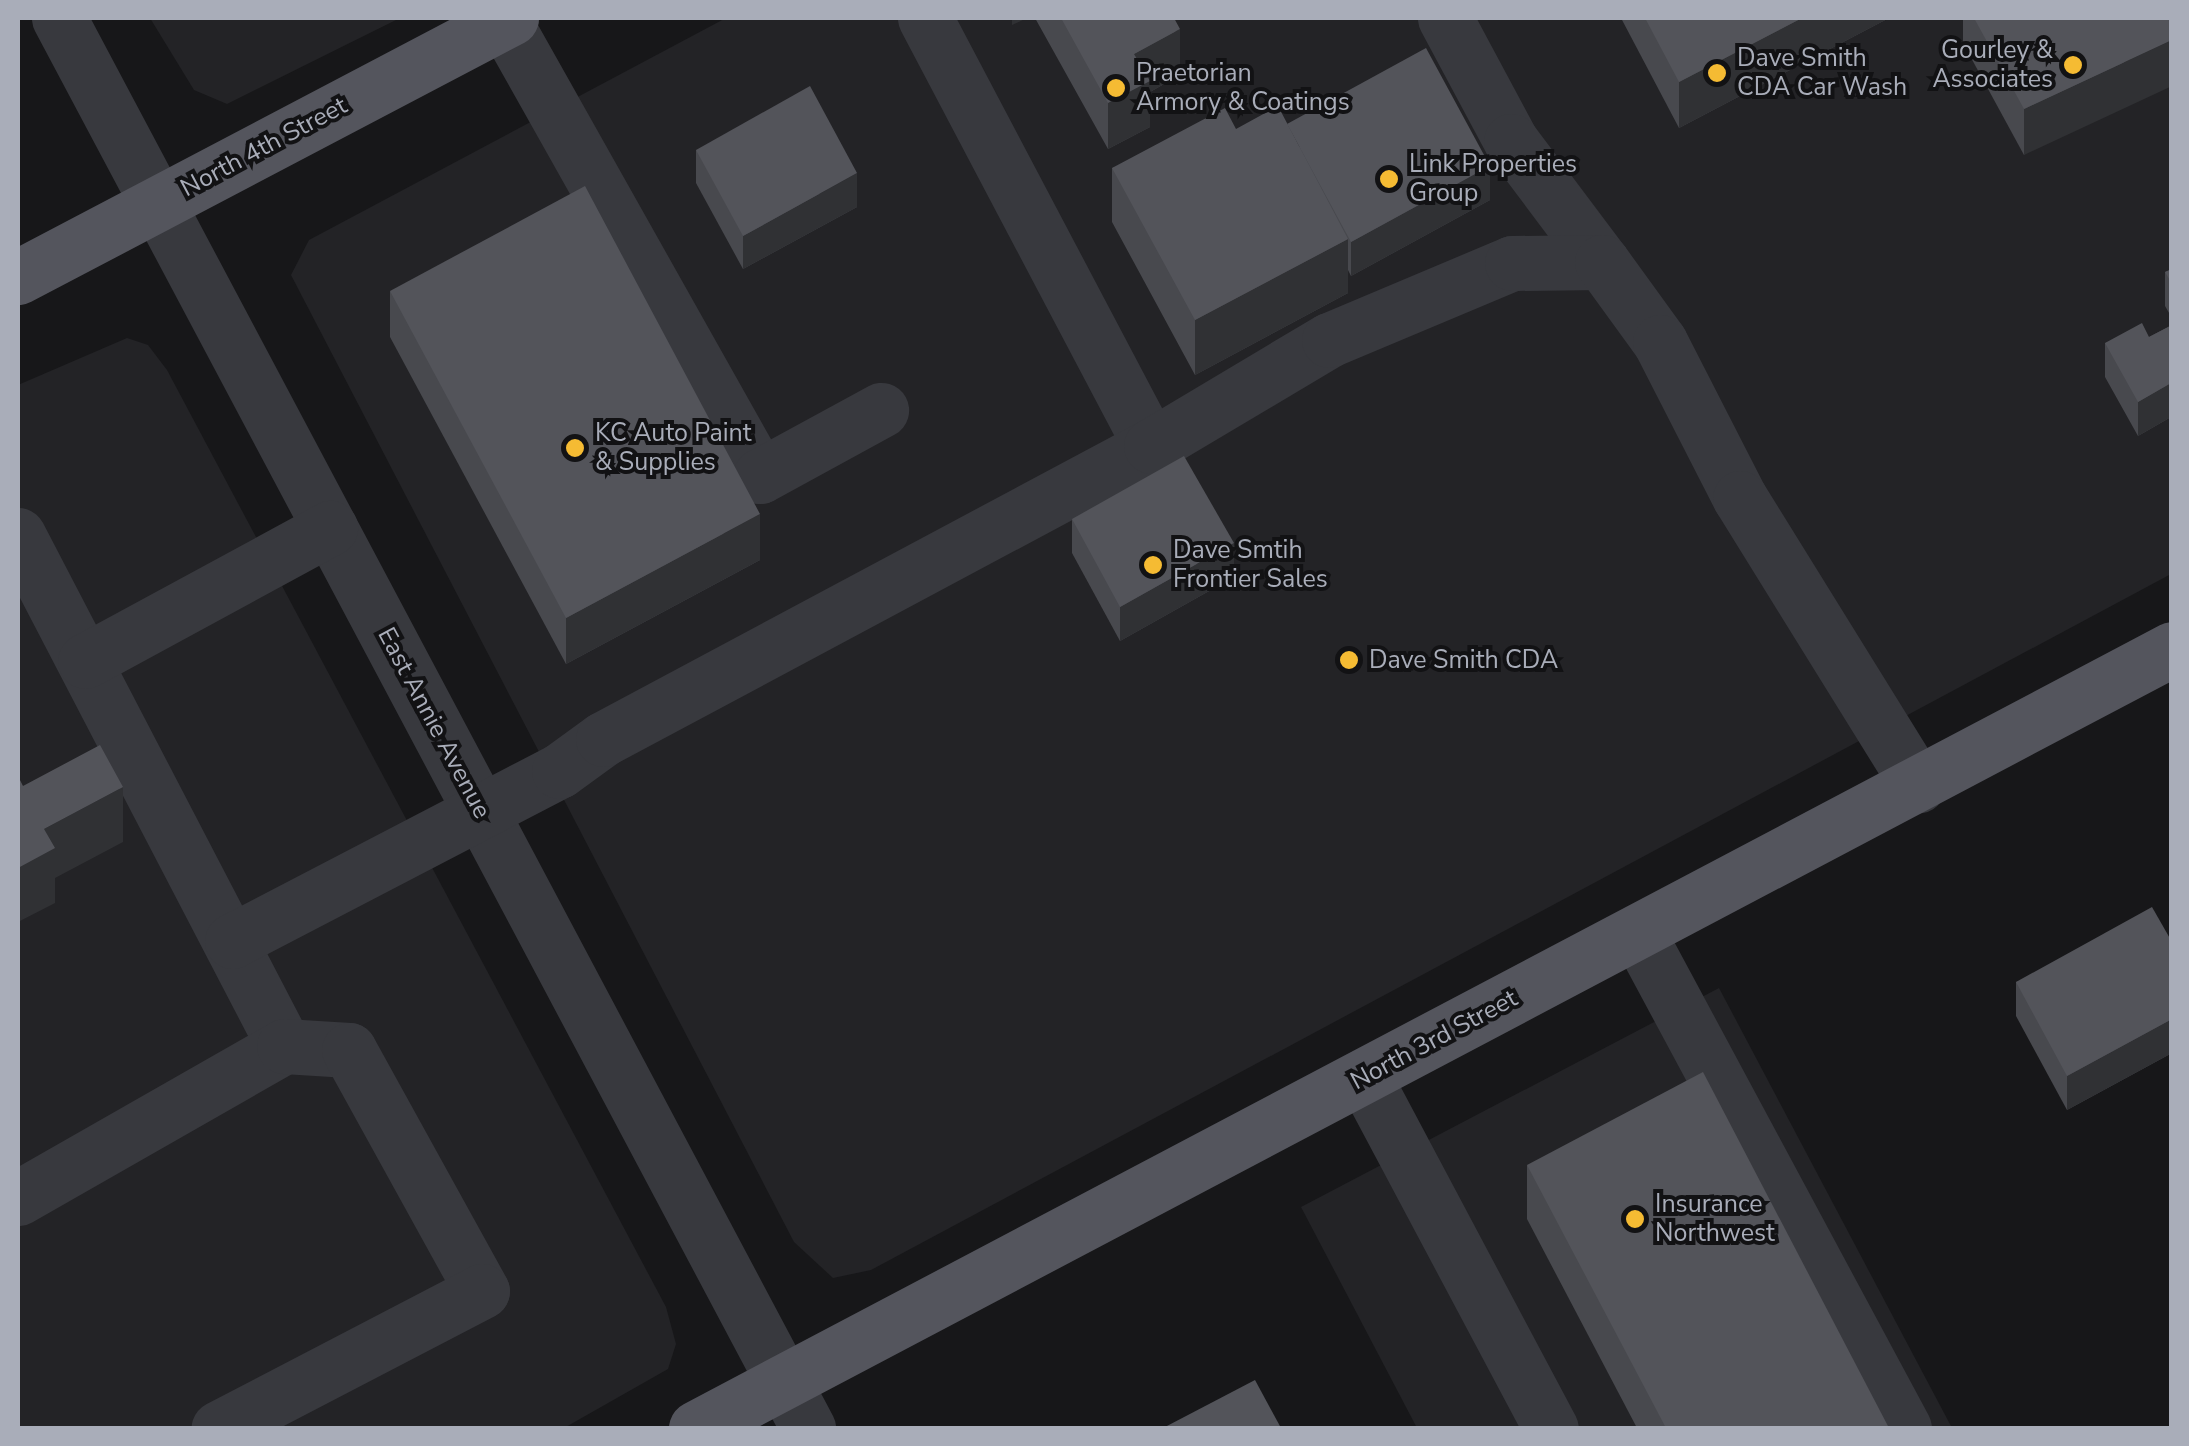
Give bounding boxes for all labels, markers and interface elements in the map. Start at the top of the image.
place label: Gourley & Associates [1932,36,2053,95]
place label: Dave Smith CDA Car Wash [1737,44,1907,103]
marker: Gourley & Associates [2062,54,2084,76]
place label: Praetorian Armory & Coatings [1136,59,1350,118]
marker: Dave Smith CDA Car Wash [1706,62,1728,84]
marker: Praetorian Armory & Coatings [1105,77,1127,99]
street label: North 4th Street [176,91,352,203]
place label: Link Properties Group [1409,150,1577,209]
marker: Link Properties Group [1378,168,1400,190]
place label: KC Auto Paint & Supplies [595,419,752,478]
marker: KC Auto Paint & Supplies [564,437,586,459]
place label: Dave Smtih Frontier Sales [1173,536,1328,595]
marker: Dave Smtih Frontier Sales [1142,554,1164,576]
street label: East Annie Avenue [371,622,497,824]
place label: Dave Smith CDA [1369,645,1558,675]
marker: Dave Smith CDA [1338,649,1360,671]
street label: North 3rd Street [1346,983,1522,1097]
place label: Insurance Northwest [1655,1190,1775,1249]
marker: Insurance Northwest [1624,1208,1646,1230]

